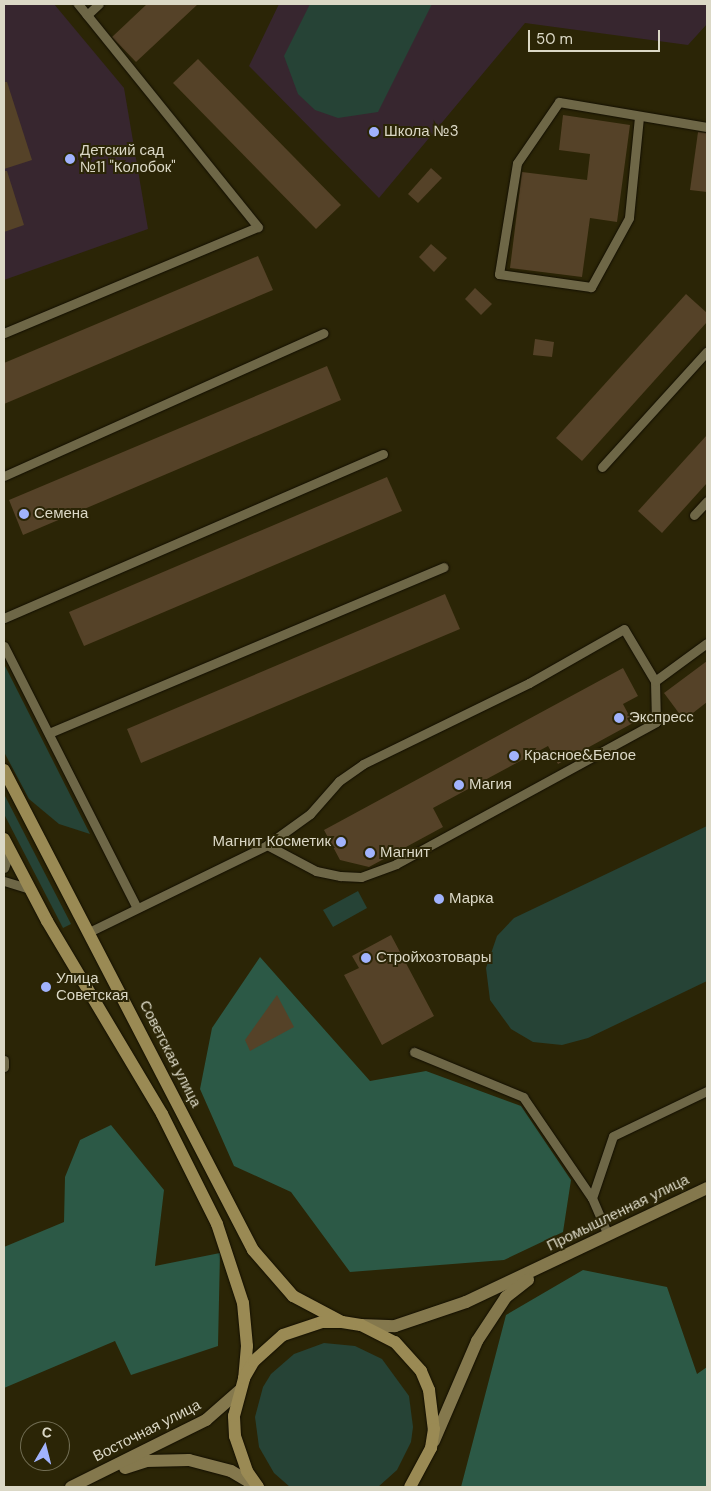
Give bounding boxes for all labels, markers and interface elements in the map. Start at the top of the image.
scale bar [531,20,664,52]
text: 50 m [536,29,573,49]
place label: Школа №3 [384,123,459,141]
marker: Школа №3 [368,126,380,138]
place label: Детский сад №11 "Колобок" [80,141,176,176]
marker: Детский сад №11 "Колобок" [64,153,76,165]
place label: Семена [34,505,88,523]
marker: Семена [18,508,30,520]
place label: Экспресс [629,709,694,727]
marker: Экспресс [613,712,625,724]
place label: Красное&Белое [524,747,636,765]
marker: Красное&Белое [508,750,520,762]
place label: Магия [469,776,512,794]
marker: Магия [453,779,465,791]
place label: Магнит Косметик [212,833,331,851]
marker: Магнит Косметик [335,836,347,848]
place label: Магнит [380,844,430,862]
marker: Магнит [364,847,376,859]
place label: Марка [449,890,494,908]
marker: Марка [433,893,445,905]
place label: Стройхозтовары [376,949,491,967]
marker: Стройхозтовары [360,952,372,964]
place label: Улица Советская [56,969,128,1004]
marker: Улица Советская [40,981,52,993]
street label: Советская улица [135,998,205,1110]
street label: Промышленная улица [544,1171,692,1255]
street label: Восточная улица [90,1396,204,1466]
north arrow [20,1421,70,1471]
text: С [41,1423,53,1442]

